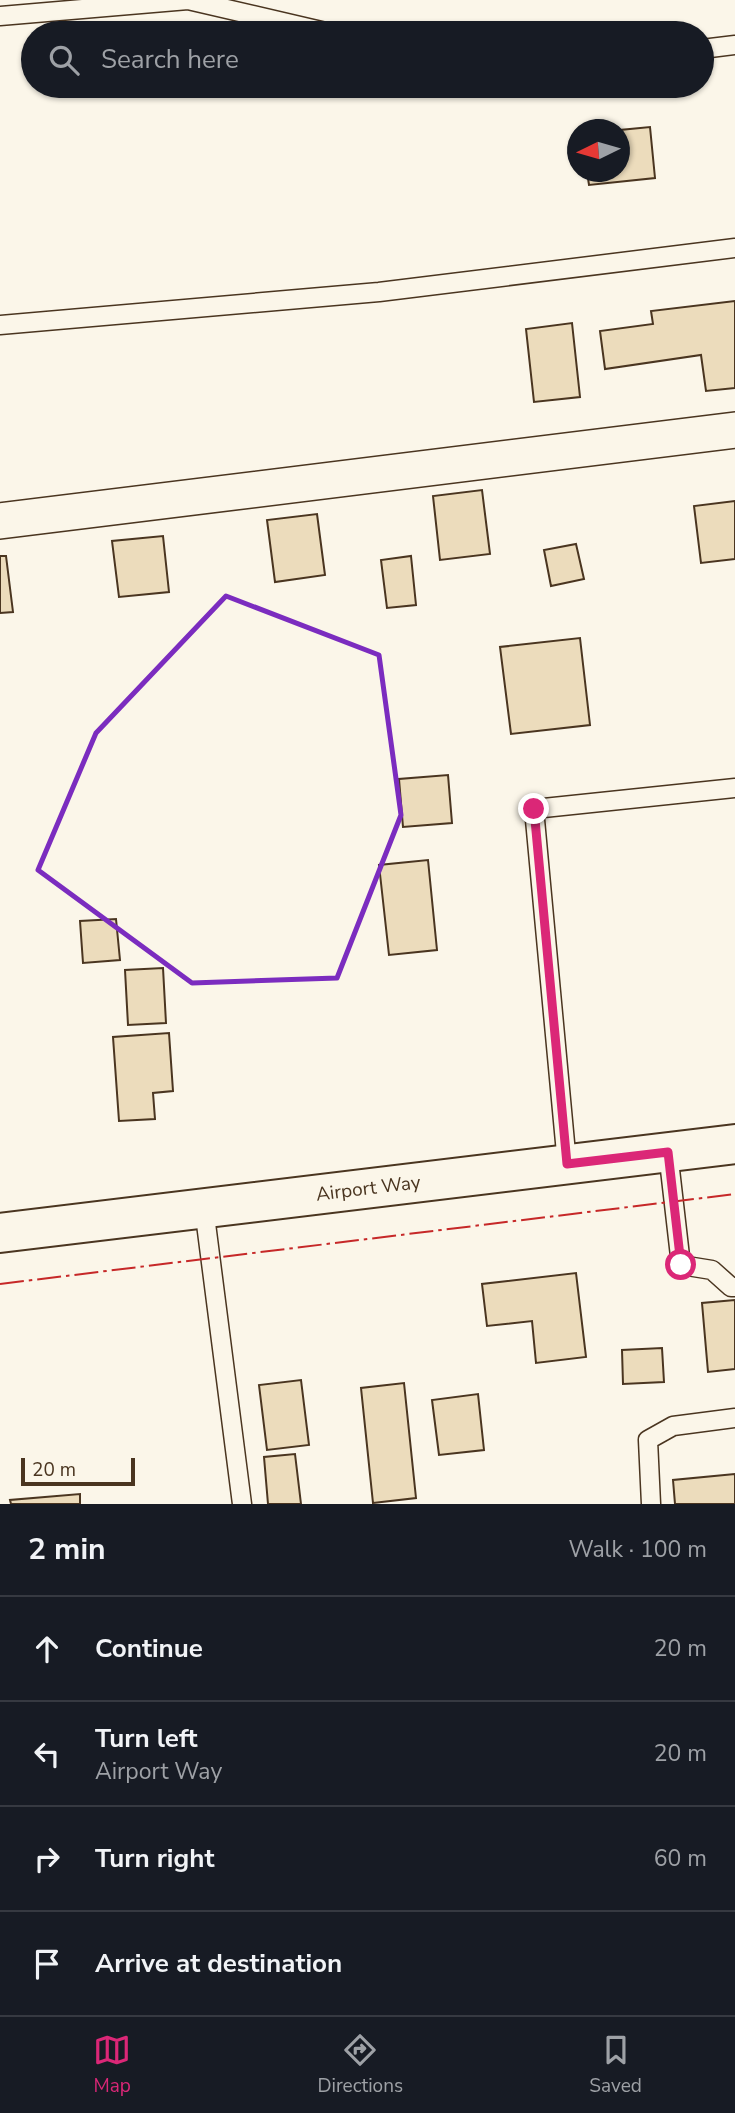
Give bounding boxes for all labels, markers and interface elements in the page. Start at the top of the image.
search box [21,21,714,98]
icon: search [45,41,83,79]
text: Search here [101,42,239,77]
north arrow [567,119,630,182]
route end [518,793,549,824]
street label: Airport Way [315,1169,422,1208]
route start [665,1249,696,1280]
scale bar [21,1455,135,1487]
text: 20 m [32,1457,76,1483]
text: 2 min [28,1529,106,1570]
text: Walk · 100 m [568,1534,707,1565]
icon: ahead [28,1630,66,1668]
text: Continue [95,1631,203,1666]
text: 20 m [654,1633,707,1664]
text: Turn left [95,1721,198,1756]
icon: left [28,1735,66,1773]
text: 20 m [654,1738,707,1769]
text: Airport Way [95,1756,222,1787]
icon: right [28,1840,66,1878]
text: Turn right [95,1841,214,1876]
text: 60 m [654,1843,707,1874]
icon: arrive [28,1945,66,1983]
text: Arrive at destination [95,1946,342,1981]
tab: Map [93,2031,131,2099]
tab: Directions [317,2031,403,2099]
tab: Saved [589,2031,642,2099]

